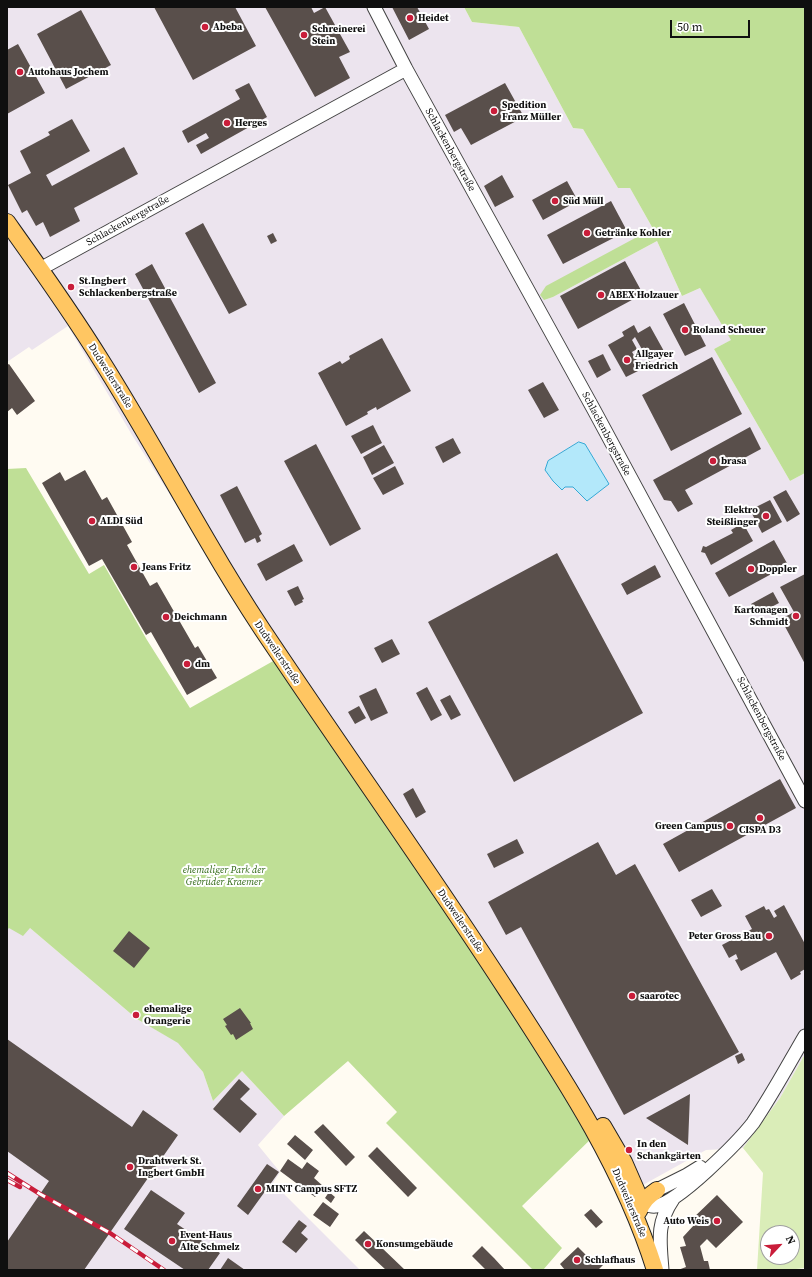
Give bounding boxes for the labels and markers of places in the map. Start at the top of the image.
place label: Heidet [418,12,448,24]
marker: Heidet [405,13,415,23]
place label: Abeba [213,21,242,33]
marker: Abeba [200,22,210,32]
place label: Schreinerei Stein [312,23,366,46]
marker: Schreinerei Stein [299,30,309,40]
place label: Autohaus Jochem [28,66,108,78]
marker: Autohaus Jochem [15,67,25,77]
place label: Spedition Franz Müller [502,99,561,122]
marker: Spedition Franz Müller [489,106,499,116]
place label: Herges [235,117,267,129]
marker: Herges [222,118,232,128]
place label: Süd Müll [563,195,604,207]
marker: Süd Müll [550,196,560,206]
place label: Getränke Kohler [595,227,671,239]
marker: Getränke Kohler [582,228,592,238]
place label: St.Ingbert Schlackenbergstraße [79,275,177,298]
marker: St.Ingbert Schlackenbergstraße [66,282,76,292]
place label: ABEX Holzauer [609,289,679,301]
marker: ABEX Holzauer [596,290,606,300]
place label: Roland Scheuer [693,324,766,336]
marker: Roland Scheuer [680,325,690,335]
place label: Allgayer Friedrich [635,348,678,372]
marker: Allgayer Friedrich [622,355,632,365]
place label: brasa [721,455,747,467]
marker: brasa [708,456,718,466]
place label: Elektro Steißlinger [707,504,758,528]
marker: Elektro Steißlinger [761,511,771,521]
place label: ALDI Süd [100,515,143,527]
marker: ALDI Süd [87,516,97,526]
place label: Jeans Fritz [142,561,191,573]
marker: Jeans Fritz [129,562,139,572]
place label: Doppler [759,563,797,575]
marker: Doppler [746,564,756,574]
place label: Kartonagen Schmidt [734,604,788,628]
place label: Deichmann [174,611,227,623]
marker: Kartonagen Schmidt [791,611,801,621]
marker: Deichmann [161,612,171,622]
place label: dm [195,658,210,670]
marker: dm [182,659,192,669]
marker: CISPA D3 [755,813,765,823]
place label: Green Campus [655,820,722,832]
marker: Green Campus [725,821,735,831]
place label: CISPA D3 [739,824,781,836]
place label: Peter Gross Bau [688,930,761,942]
marker: Peter Gross Bau [764,931,774,941]
place label: saarotec [640,990,679,1002]
marker: saarotec [627,991,637,1001]
place label: ehemalige Orangerie [144,1003,192,1026]
marker: ehemalige Orangerie [131,1010,141,1020]
place label: In den Schankgärten [637,1138,701,1162]
marker: In den Schankgärten [624,1145,634,1155]
place label: Drahtwerk St. Ingbert GmbH [138,1155,205,1178]
marker: Drahtwerk St. Ingbert GmbH [125,1162,135,1172]
place label: MINT Campus SFTZ [266,1183,357,1195]
marker: MINT Campus SFTZ [253,1184,263,1194]
place label: Auto Weis [663,1215,709,1227]
marker: Auto Weis [712,1216,722,1226]
place label: Event-Haus Alte Schmelz [180,1229,239,1252]
marker: Event-Haus Alte Schmelz [167,1236,177,1246]
place label: Konsumgebäude [376,1238,453,1250]
marker: Konsumgebäude [363,1239,373,1249]
place label: Schlafhaus [585,1254,635,1266]
marker: Schlafhaus [572,1255,582,1265]

